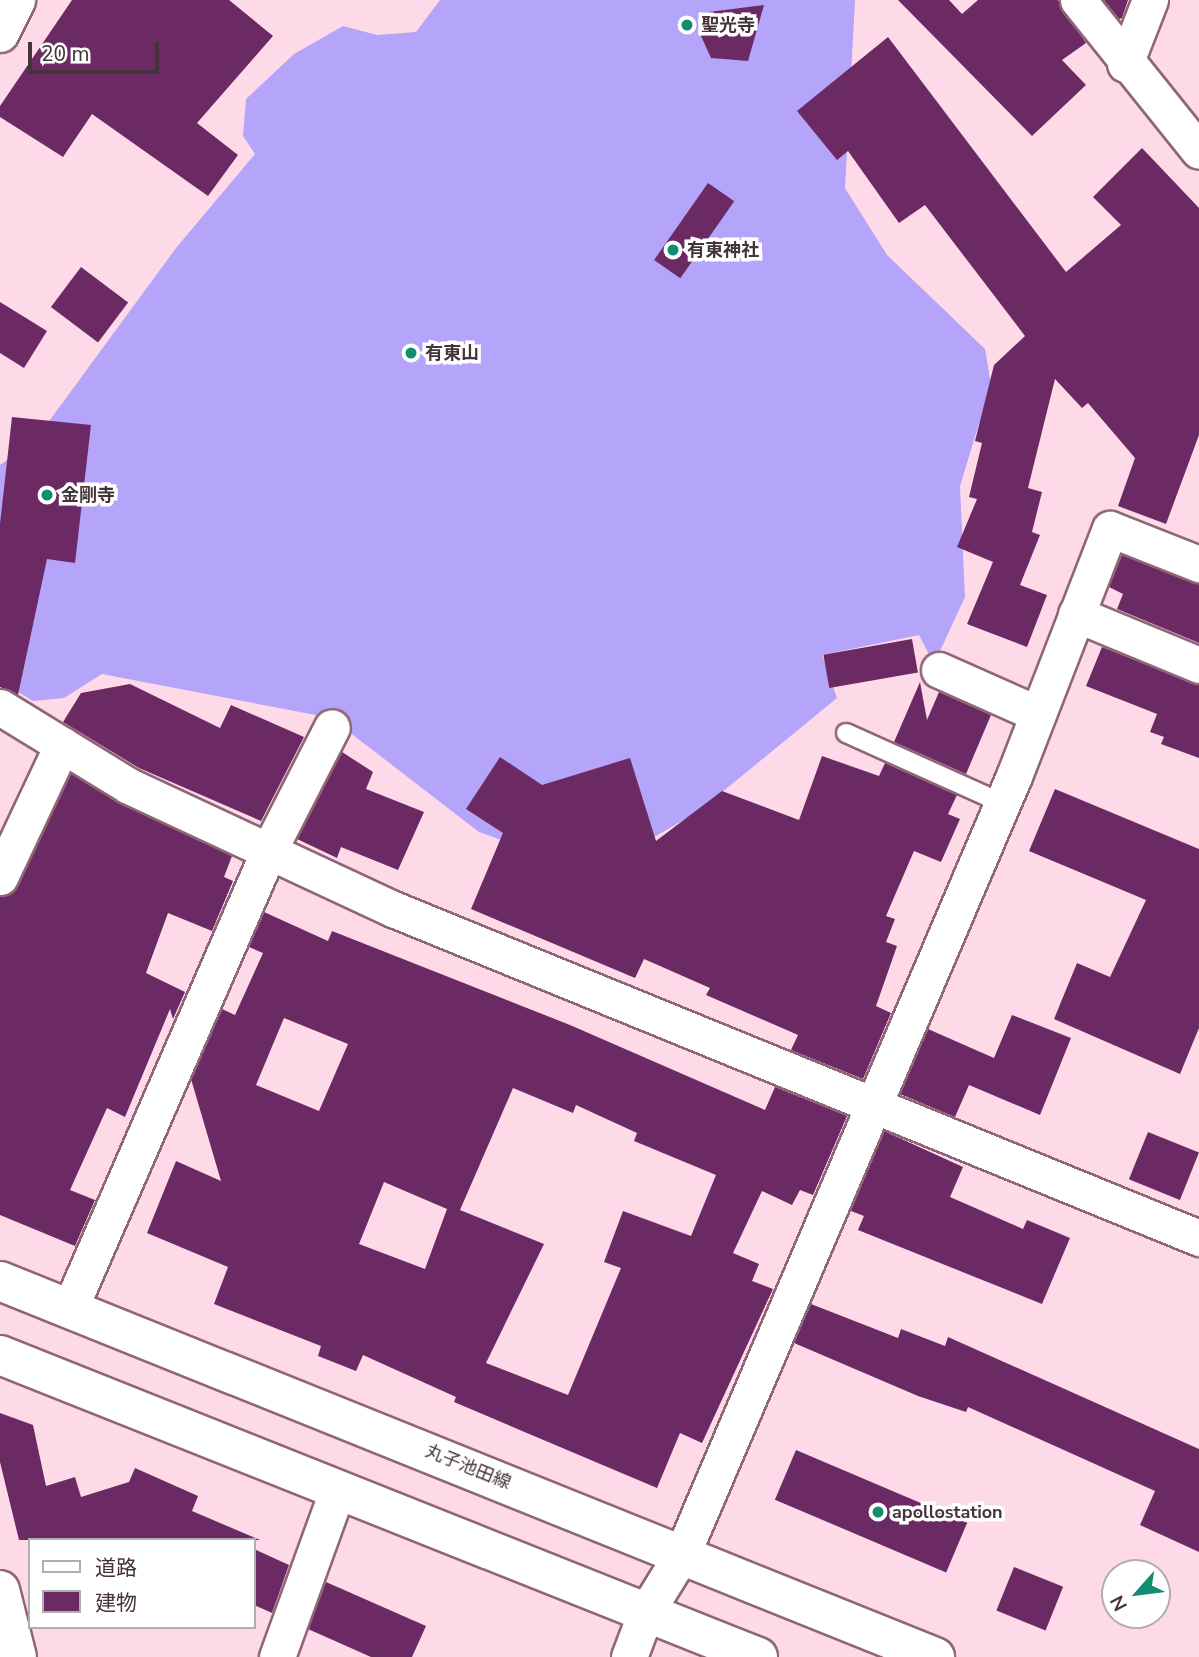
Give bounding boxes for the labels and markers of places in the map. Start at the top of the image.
place label: 聖光寺 [701,14,755,36]
marker: 聖光寺 [679,17,695,33]
place label: 有東神社 [687,239,759,261]
marker: 有東神社 [665,242,681,258]
place label: 有東山 [425,342,479,364]
marker: 有東山 [403,345,419,361]
place label: 金剛寺 [61,484,115,506]
marker: 金剛寺 [39,487,55,503]
place label: apollostation [892,1501,1003,1523]
marker: apollostation [870,1504,886,1520]

